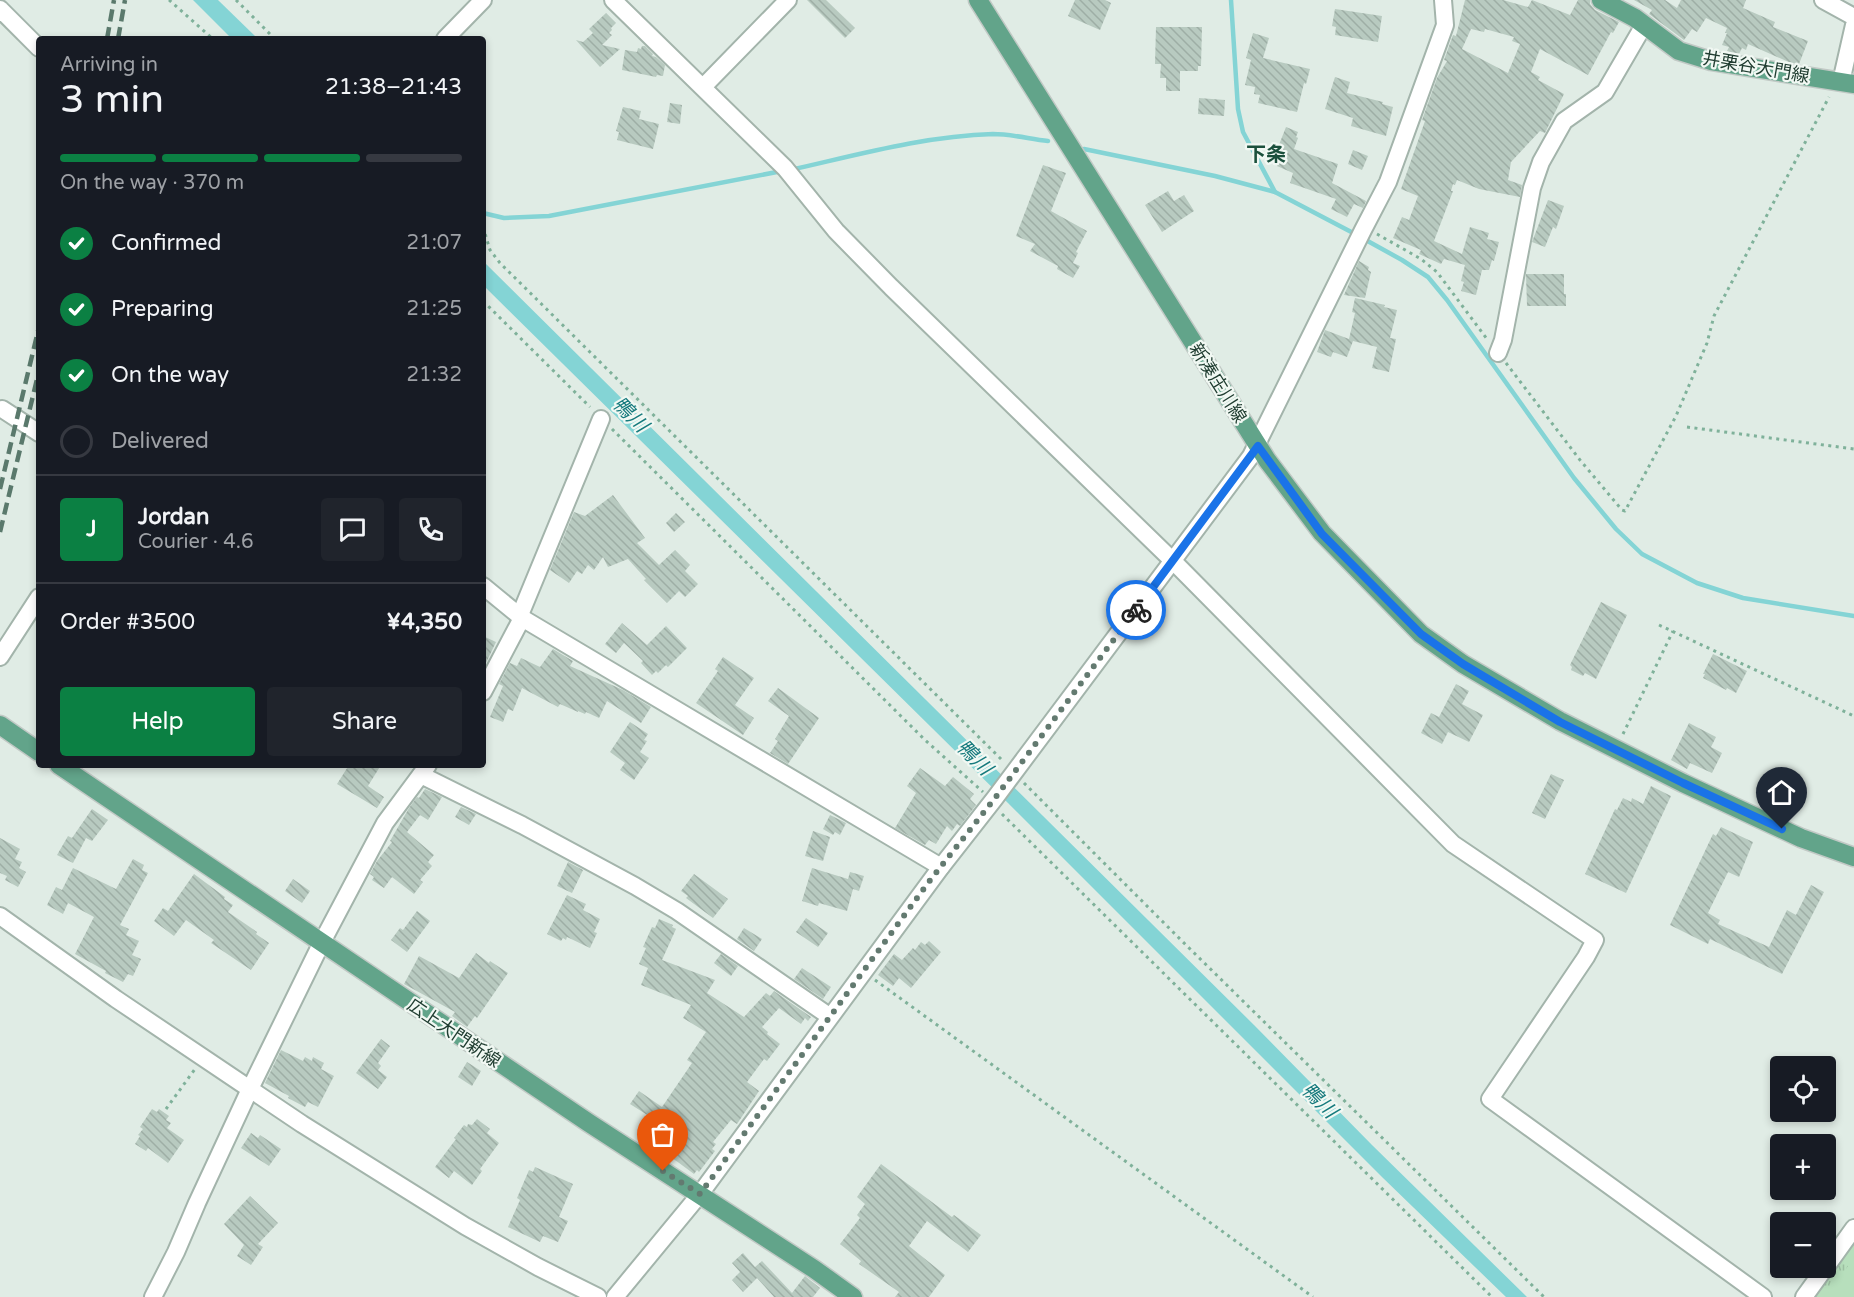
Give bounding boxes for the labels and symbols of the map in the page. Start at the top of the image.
street label: 井栗谷大門線 [1701,47,1811,87]
district label: 下条 [1246,143,1286,167]
street label: 新湊庄川線 [1185,339,1251,427]
water label: 鴨川 [607,392,654,439]
courier [1106,580,1166,640]
water label: 鴨川 [951,735,998,782]
pin [1756,767,1807,829]
street label: 広上大門新線 [403,994,505,1072]
water label: 鴨川 [1296,1078,1343,1125]
pin [637,1109,688,1171]

